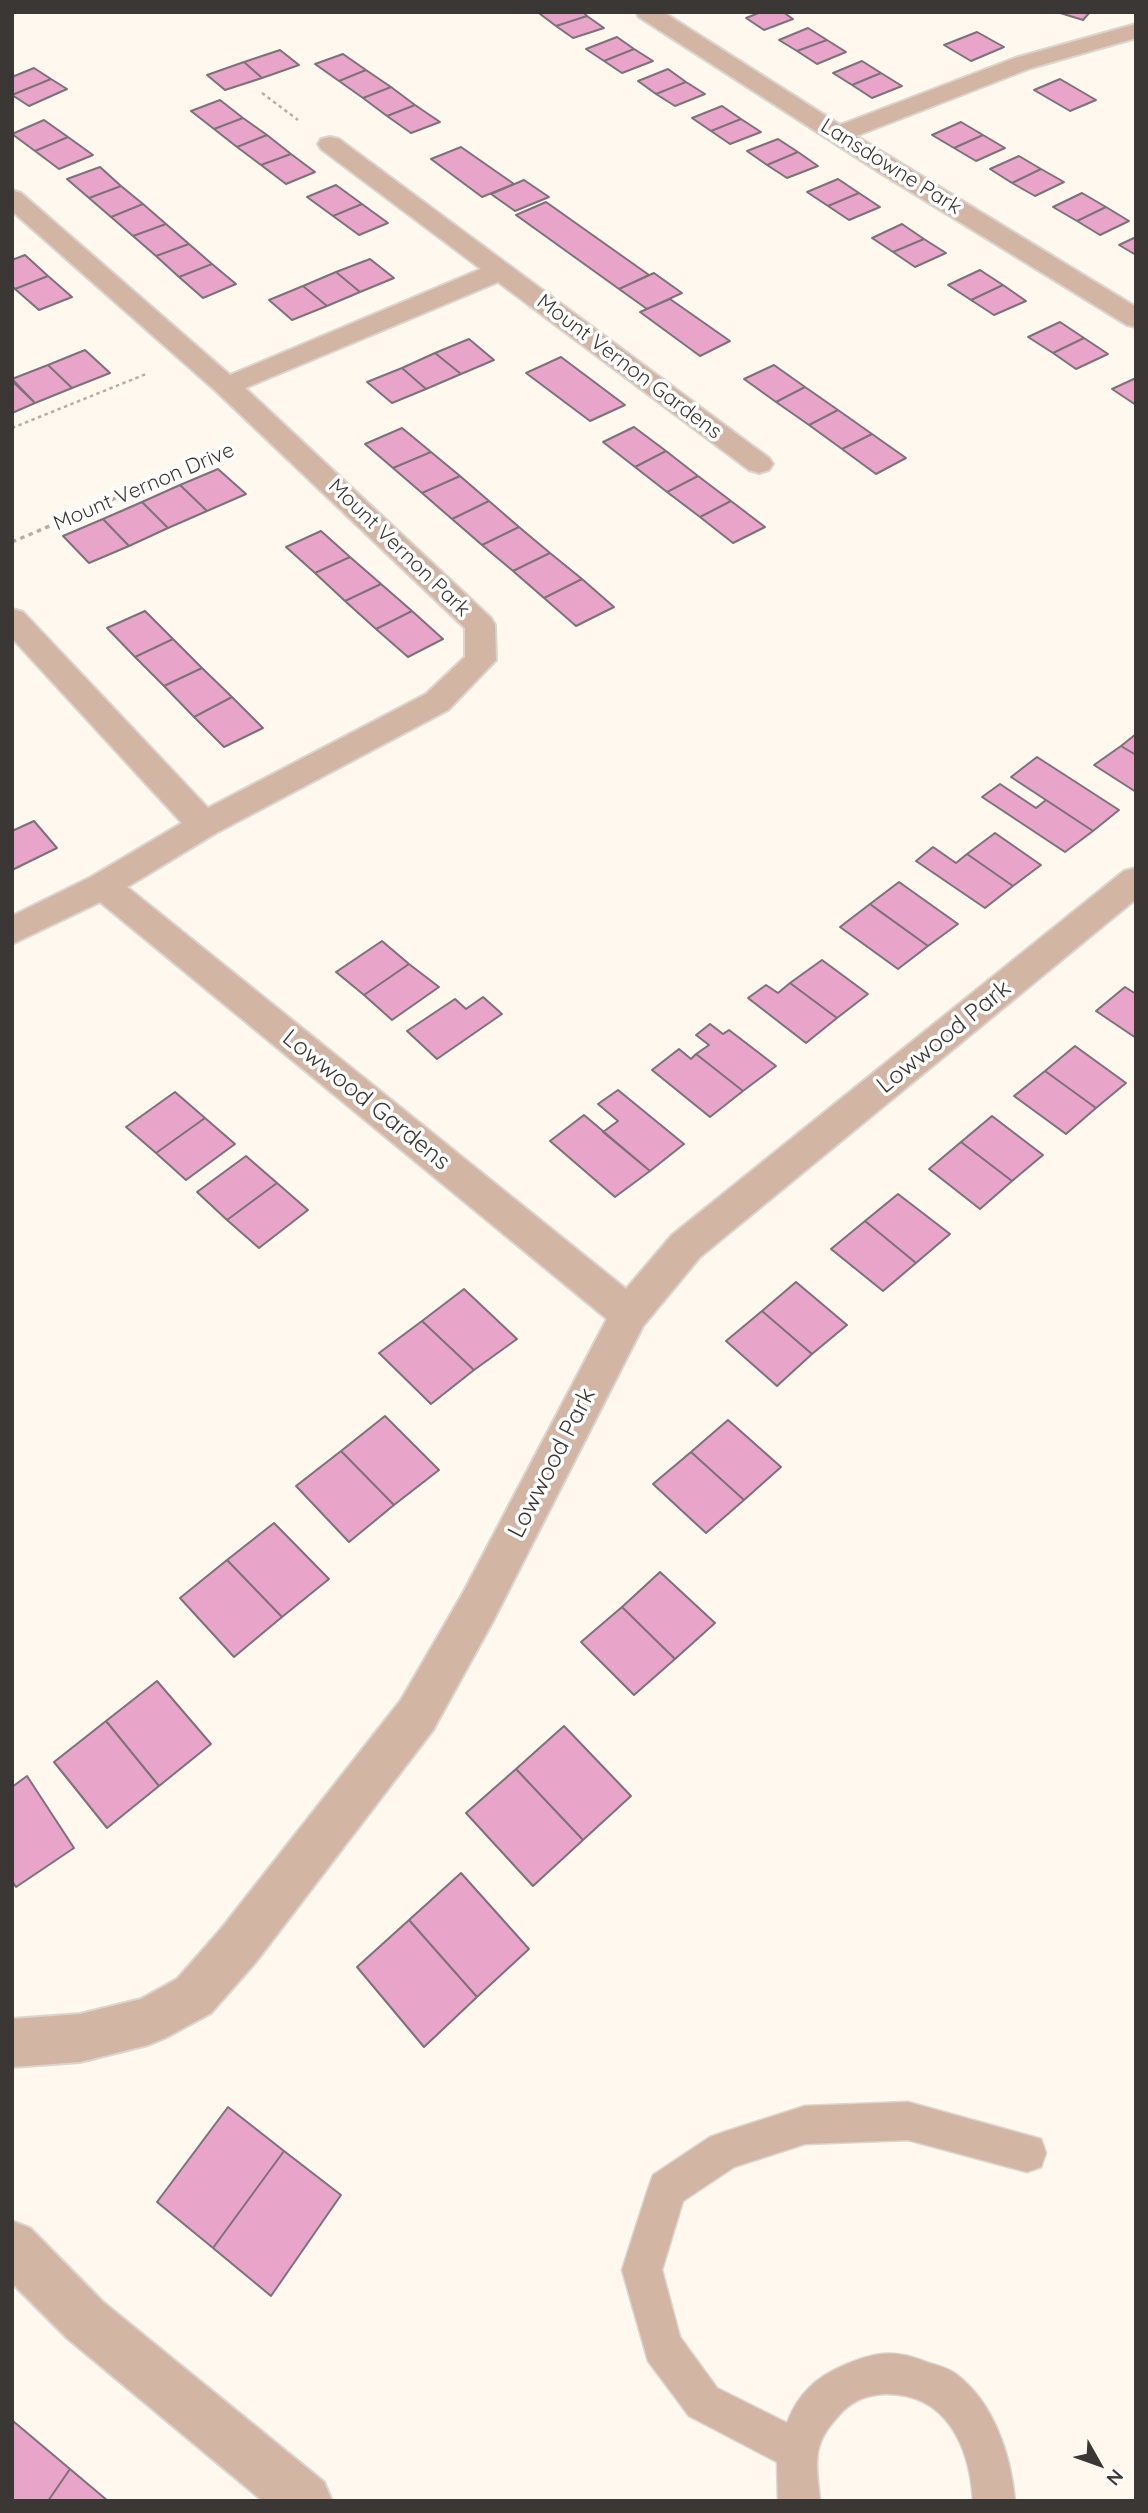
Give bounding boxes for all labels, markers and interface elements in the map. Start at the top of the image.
street label: Lansdowne Park [816,114,966,220]
street label: Mount Vernon Gardens [532,289,726,445]
street label: Mount Vernon Drive [50,438,238,536]
street label: Mount Vernon Park [323,474,475,622]
street label: Lowwood Park [871,974,1017,1100]
street label: Lowwood Gardens [277,1024,455,1176]
street label: Lowwood Park [502,1383,602,1543]
north arrow [1064,2429,1134,2499]
text: N [1101,2464,1129,2491]

